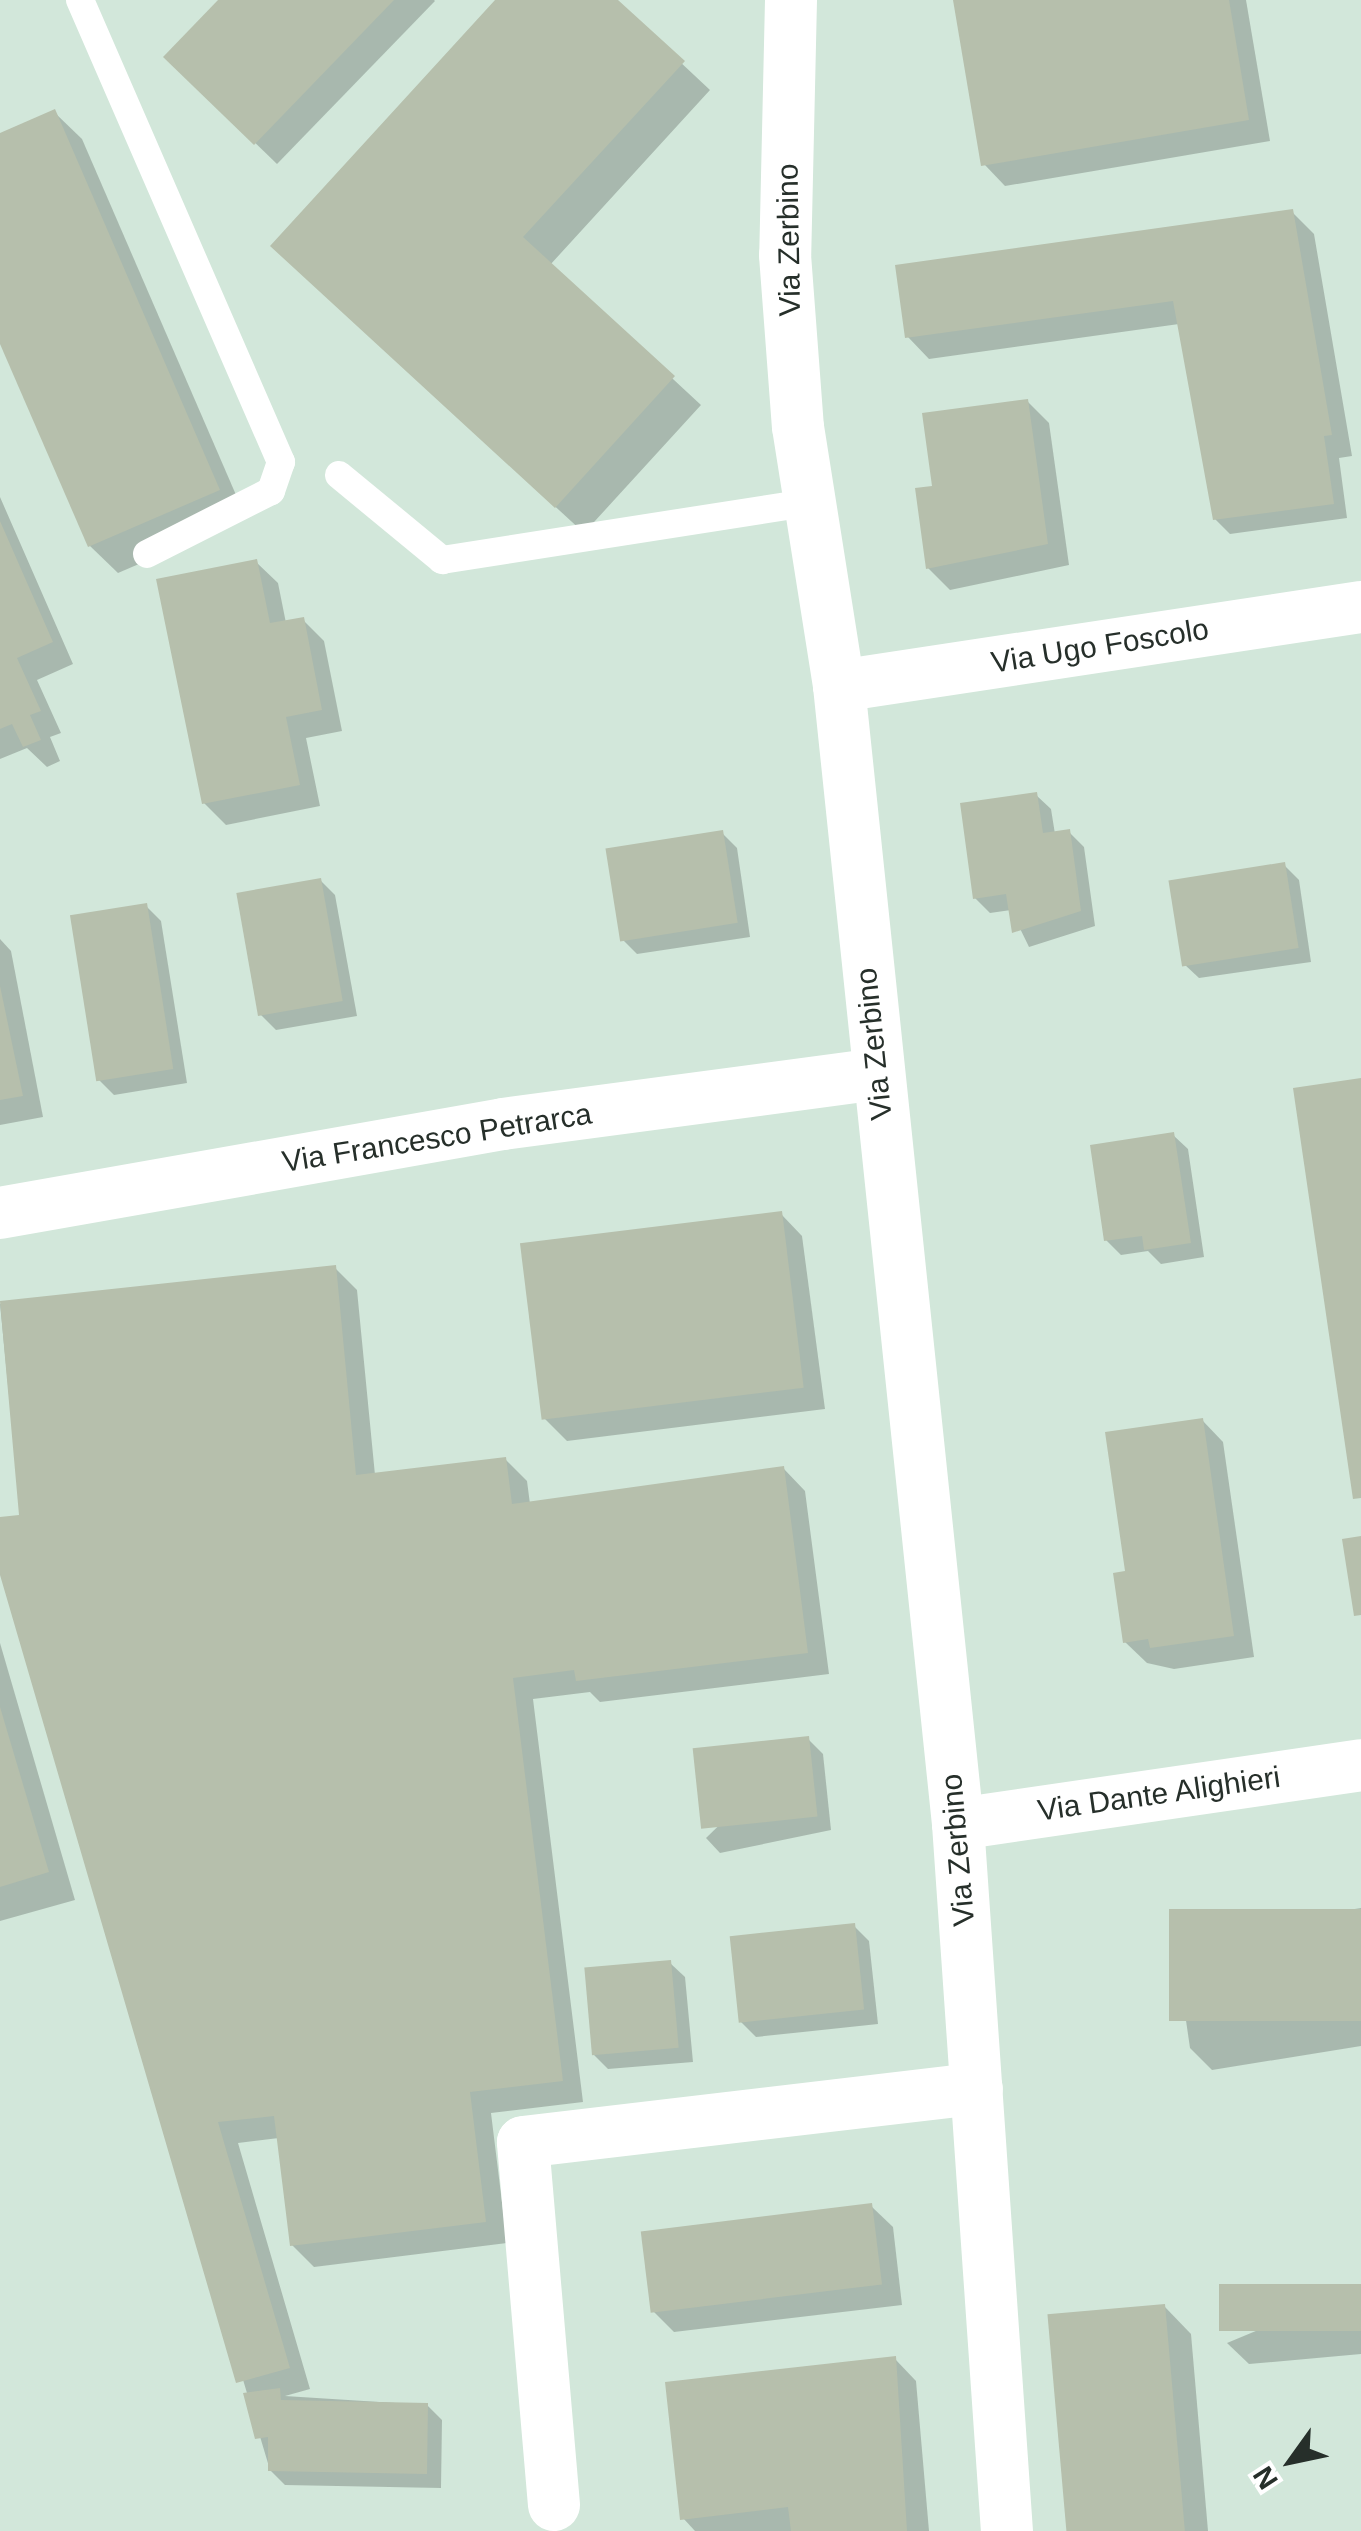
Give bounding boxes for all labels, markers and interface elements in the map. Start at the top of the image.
street label: Via Zerbino [770,163,808,317]
street label: Via Ugo Foscolo [989,611,1211,681]
street label: Via Zerbino [848,966,900,1122]
street label: Via Francesco Petrarca [280,1096,594,1180]
street label: Via Dante Alighieri [1035,1759,1283,1829]
street label: Via Zerbino [933,1772,983,1928]
north arrow [1241,2411,1341,2511]
text: N [1247,2461,1284,2495]

